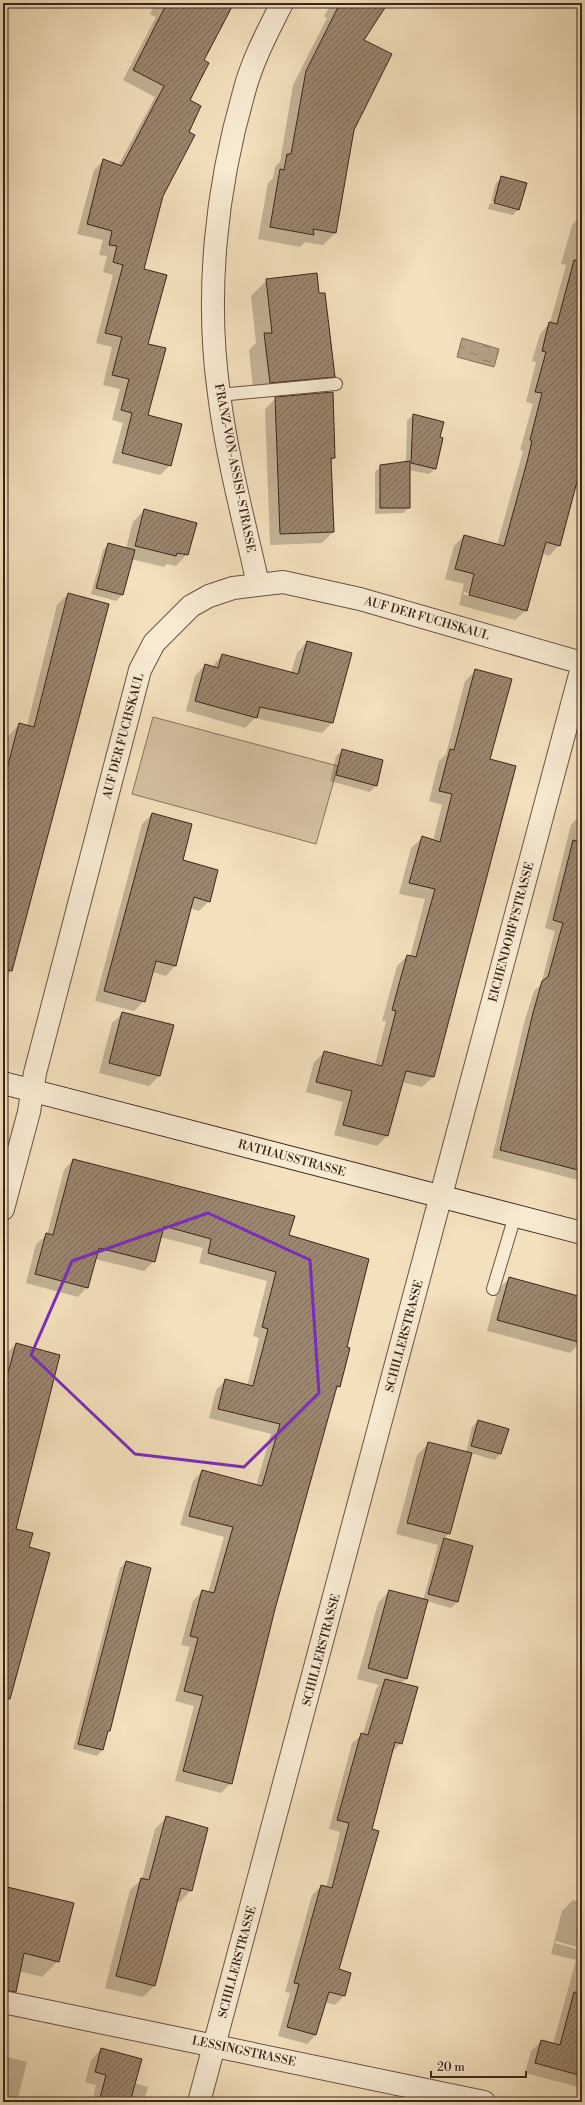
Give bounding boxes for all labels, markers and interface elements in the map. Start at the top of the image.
street label: FRANZ-VON-ASSISI-STRASSE [211,382,258,554]
street label: AUF DER FUCHSKAUL [362,593,491,644]
street label: AUF DER FUCHSKAUL [99,672,147,802]
street label: EICHENDORFFSTRASSE [486,860,537,1004]
street label: RATHAUSSTRASSE [236,1137,347,1180]
street label: SCHILLERSTRASSE [382,1278,427,1394]
street label: SCHILLERSTRASSE [299,1592,344,1708]
street label: SCHILLERSTRASSE [215,1904,260,2020]
street label: LESSINGSTRASSE [190,2033,297,2070]
scale bar [431,2053,526,2079]
text: 20 m [437,2060,465,2075]

